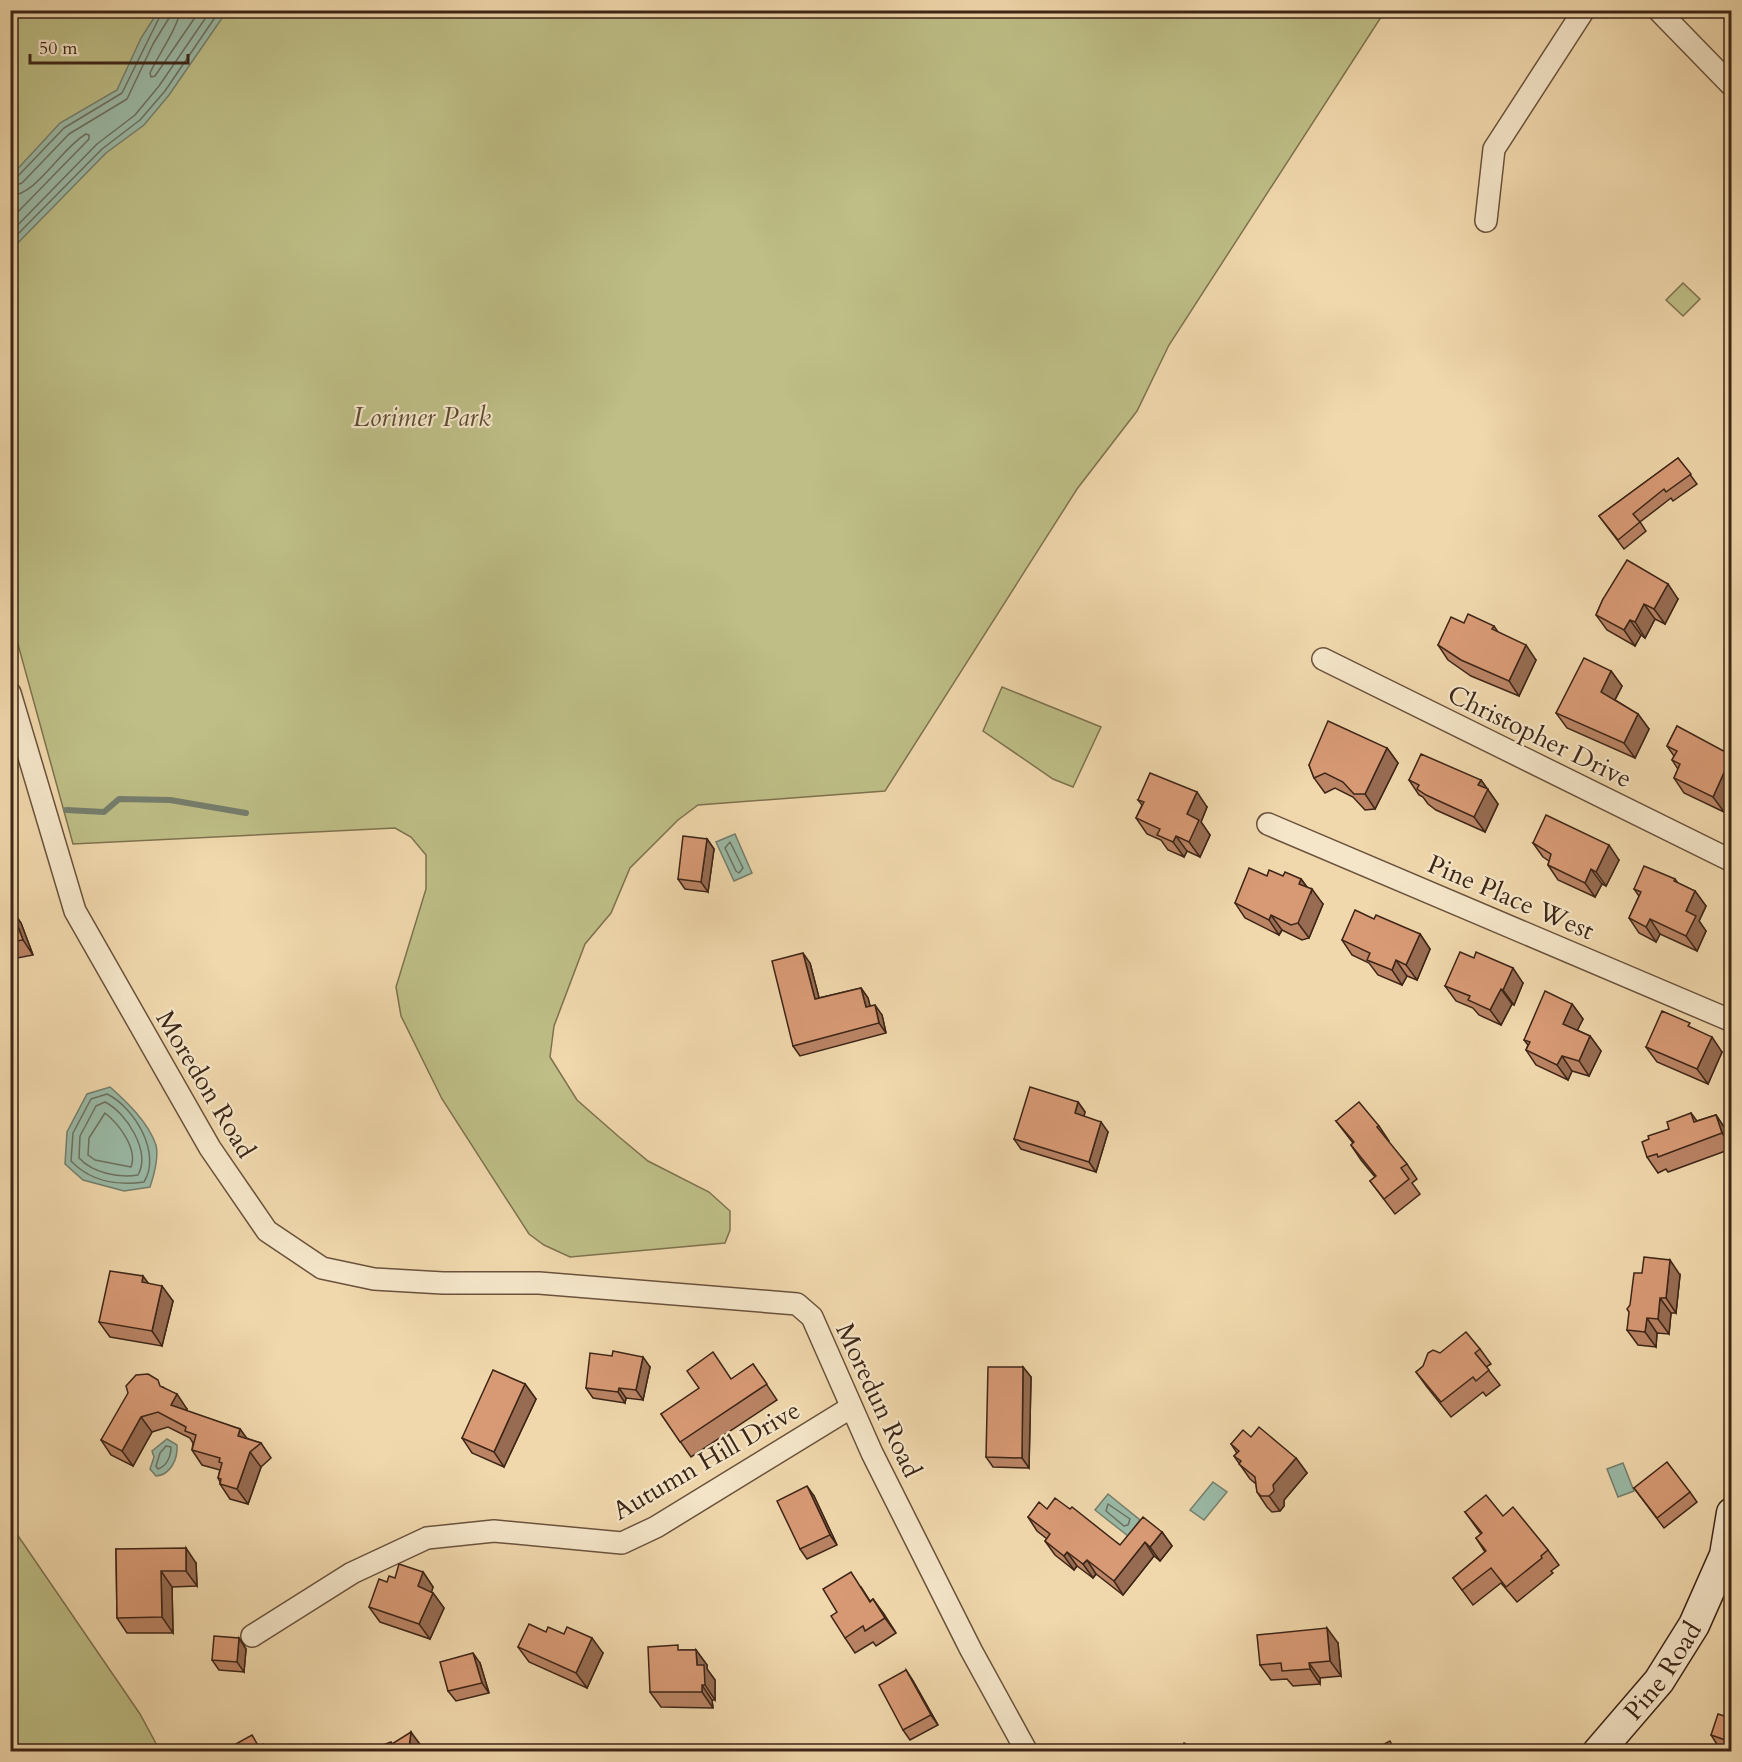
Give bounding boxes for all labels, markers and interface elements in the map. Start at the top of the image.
scale bar [30,27,188,65]
text: 50 m [39,36,78,61]
park label: Lorimer Park [353,400,491,435]
street label: Christopher Drive [1442,677,1638,796]
street label: Pine Place West [1422,847,1599,948]
street label: Moredon Road [148,1004,264,1165]
street label: Moredun Road [827,1317,930,1483]
street label: Autumn Hill Drive [606,1392,806,1528]
street label: Pine Road [1616,1615,1710,1728]

